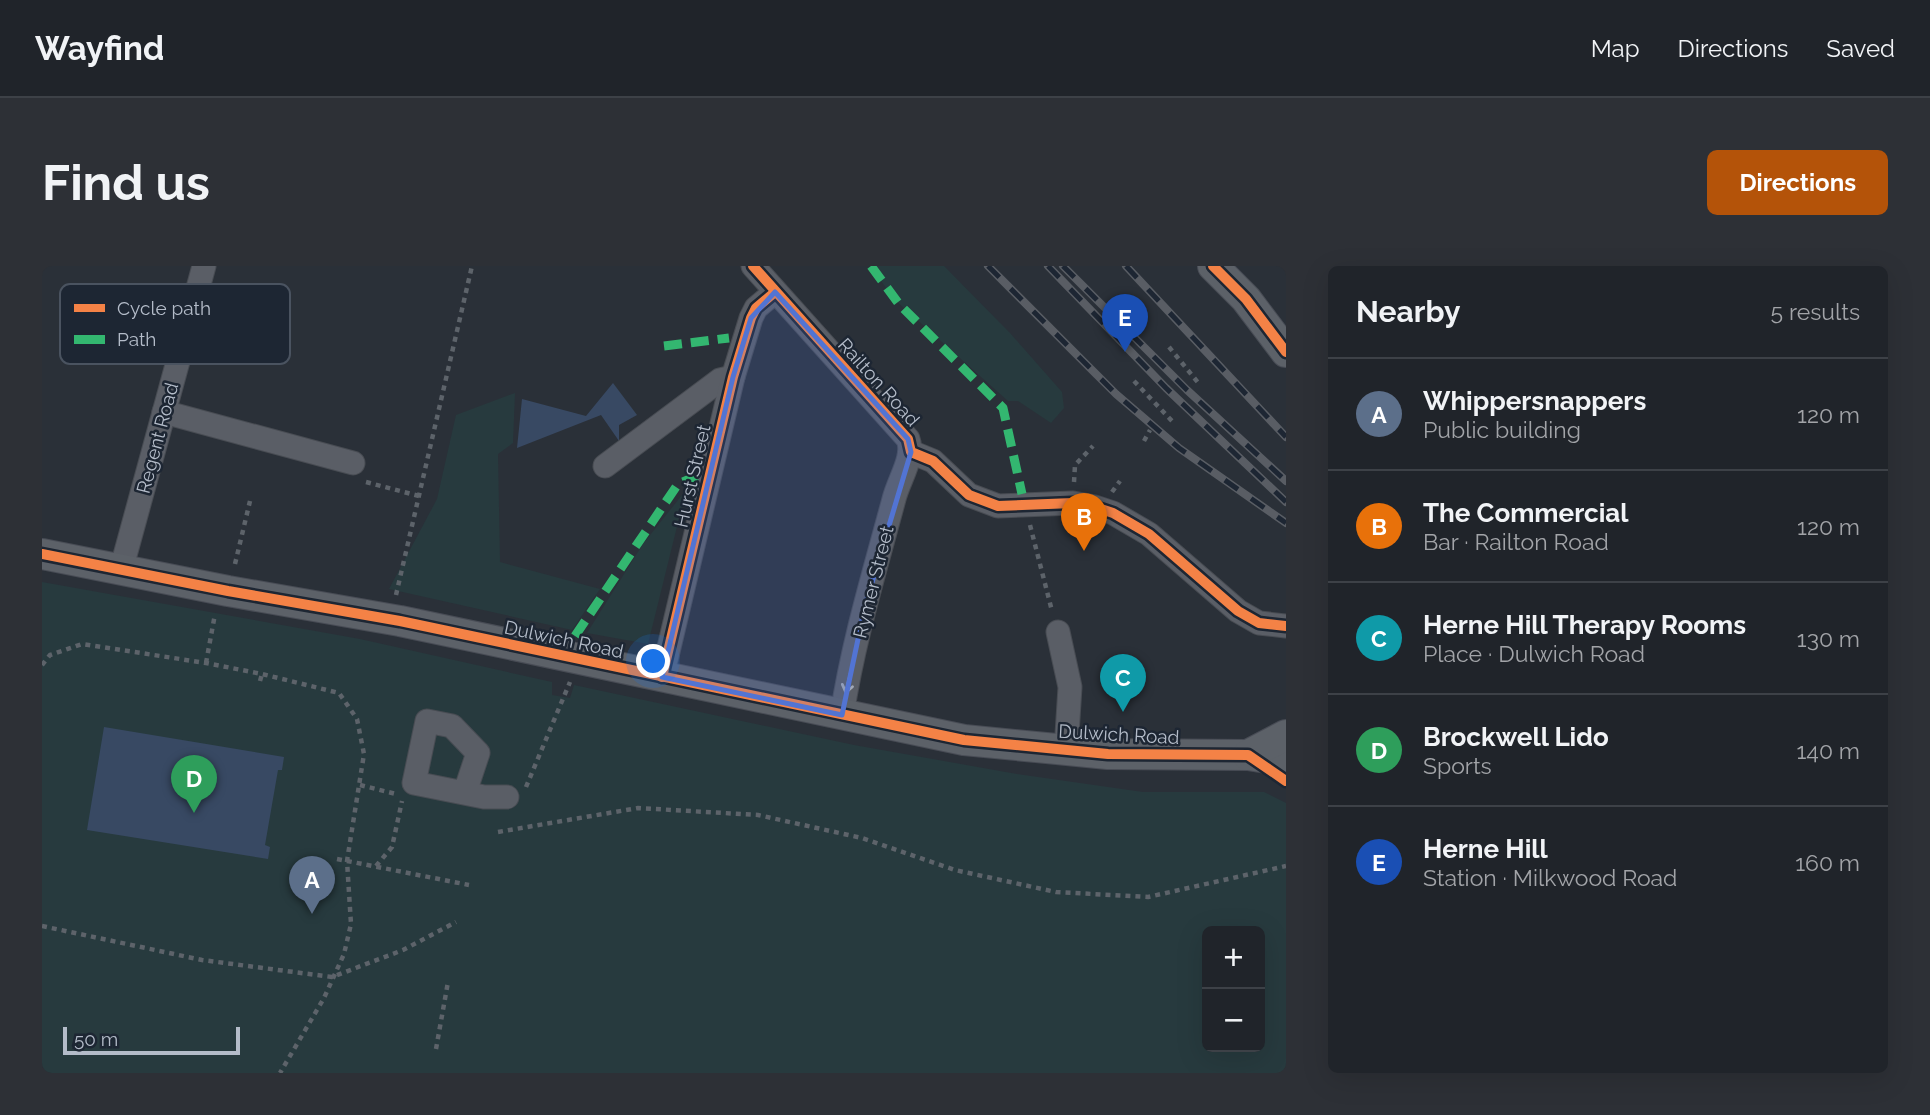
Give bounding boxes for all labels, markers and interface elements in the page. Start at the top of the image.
text: Wayfind [35,29,164,68]
text: Map [1591,34,1640,63]
text: Directions [1678,34,1788,63]
text: Saved [1826,34,1895,63]
button: Directions [1707,150,1888,215]
text: Find us [42,154,210,211]
legend [60,284,290,364]
pin: E [1102,294,1148,352]
text: Nearby [1356,294,1460,329]
text: Cycle path [117,297,211,319]
text: 5 results [1771,298,1860,325]
text: Path [117,328,156,350]
street label: Railton Road [834,333,924,431]
street label: Regent Road [132,380,182,496]
text: Whippersnappers [1423,386,1646,416]
text: A [1371,401,1387,428]
text: 120 m [1797,401,1860,428]
text: Public building [1423,416,1581,443]
street label: Hurst Street [669,422,715,530]
pin: B [1061,493,1107,551]
text: The Commercial [1423,498,1628,528]
text: B [1371,513,1387,540]
text: 120 m [1797,513,1860,540]
street label: Rymer Street [848,523,898,640]
text: Bar · Railton Road [1423,528,1609,555]
text: Herne Hill Therapy Rooms [1423,610,1746,640]
street label: Dulwich Road [502,616,626,662]
text: C [1371,625,1387,652]
text: 130 m [1797,625,1860,652]
text: Place · Dulwich Road [1423,640,1645,667]
your location [636,644,670,678]
pin: C [1100,654,1146,712]
one-way arrow [841,671,855,694]
street label: Dulwich Road [1058,720,1180,748]
text: Brockwell Lido [1423,722,1609,752]
text: D [1371,737,1387,764]
text: 140 m [1797,737,1860,764]
text: Sports [1423,752,1492,779]
pin: D [171,755,217,813]
text: Herne Hill [1423,834,1548,864]
text: E [1372,849,1386,876]
text: 160 m [1795,849,1860,876]
pin: A [289,856,335,914]
text: Station · Milkwood Road [1423,864,1677,891]
map controls [1202,926,1265,1052]
button: + [1202,926,1265,989]
button: − [1202,989,1265,1052]
scale bar [63,1024,240,1056]
text: 50 m [74,1028,118,1050]

